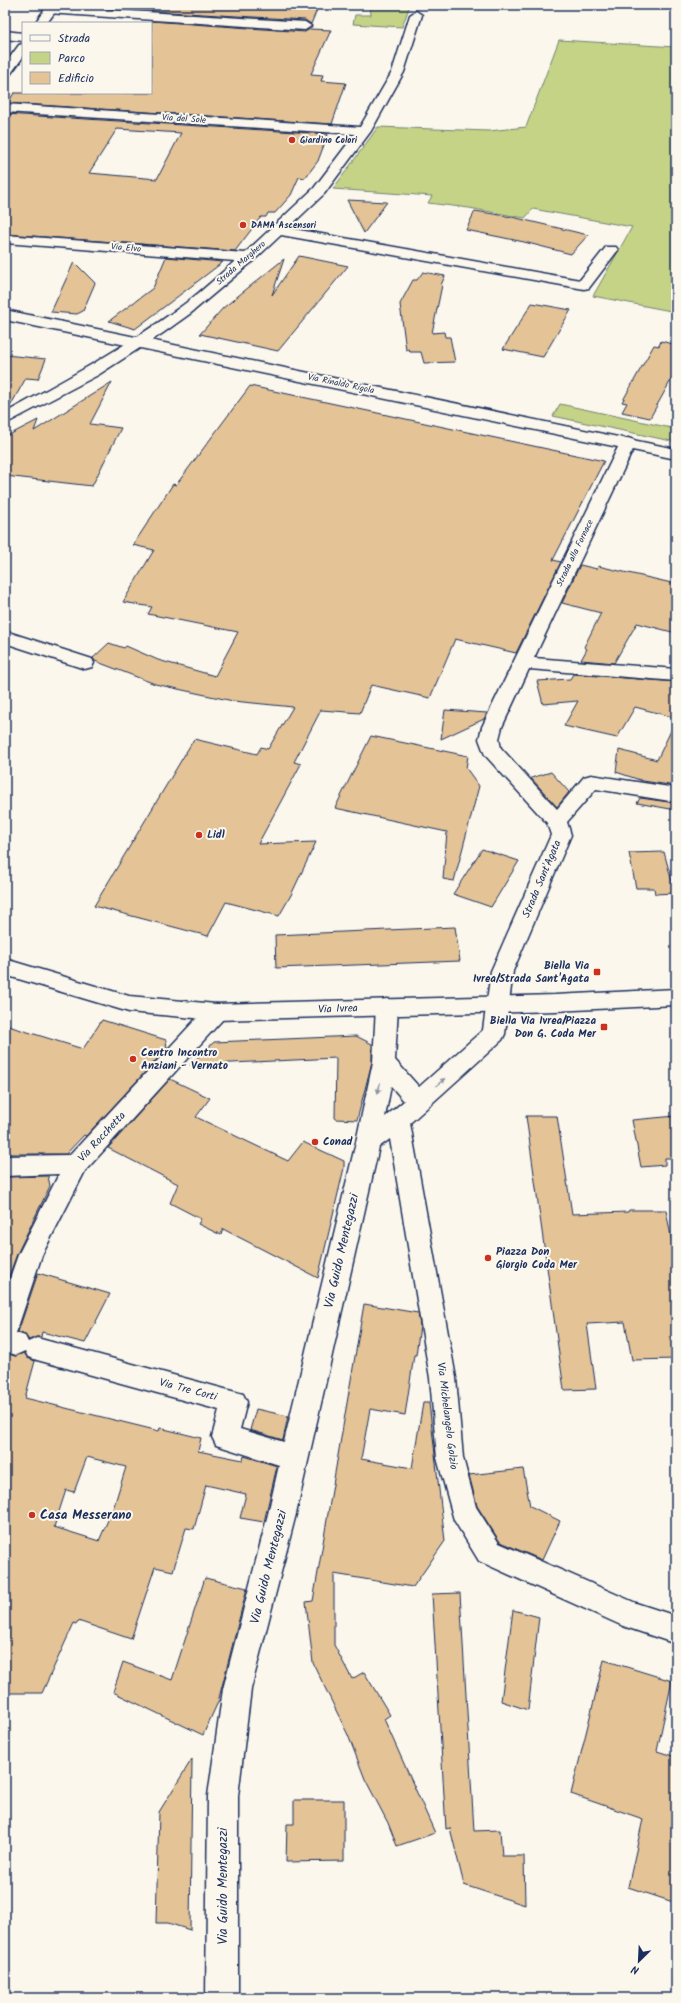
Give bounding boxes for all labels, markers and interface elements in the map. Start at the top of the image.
legend [22,22,152,94]
text: Strada [58,29,91,48]
text: Parco [58,49,85,68]
text: Edificio [58,69,94,88]
street label: Via del Sole [161,110,207,128]
place label: Giardino Colori [300,133,358,148]
marker: Giardino Colori [287,135,297,145]
place label: DAMA Ascensori [251,218,317,233]
marker: DAMA Ascensori [238,220,248,230]
street label: Strada Marghero [213,237,269,289]
street label: Via Elvo [110,239,142,257]
street label: Via Rinaldo Rigola [306,370,376,398]
street label: Strada alla Fornace [552,517,598,589]
place label: Lidl [207,826,225,844]
marker: Lidl [194,830,204,840]
street label: Strada Sant'Agata [517,837,567,921]
place label: Biella Via Ivrea/Strada Sant'Agata [473,957,589,988]
marker: Biella Via Ivrea/Strada Sant'Agata [592,967,602,977]
street label: Via Ivrea [318,999,358,1019]
place label: Biella Via Ivrea/Piazza Don G. Coda Mer [490,1012,597,1043]
marker: Biella Via Ivrea/Piazza Don G. Coda Mer [599,1022,609,1032]
place label: Centro Incontro Anziani - Vernato [141,1044,228,1075]
marker: Centro Incontro Anziani - Vernato [128,1054,138,1064]
one-way arrow [435,1077,446,1086]
one-way arrow [375,1082,381,1094]
street label: Via Rocchetta [74,1108,130,1166]
place label: Conad [323,1133,354,1151]
marker: Conad [310,1137,320,1147]
street label: Via Guido Mentegazzi [319,1191,366,1310]
place label: Piazza Don Giorgio Coda Mer [496,1243,578,1274]
marker: Piazza Don Giorgio Coda Mer [483,1253,493,1263]
street label: Via Michelangelo Golzio [431,1361,463,1471]
street label: Via Tre Corti [157,1374,219,1406]
place label: Casa Messerano [40,1505,132,1526]
street label: Via Guido Mentegazzi [245,1507,294,1626]
marker: Casa Messerano [27,1510,37,1520]
street label: Via Guido Mentegazzi [213,1827,234,1944]
north arrow [619,1941,659,1981]
text: N [628,1960,642,1979]

